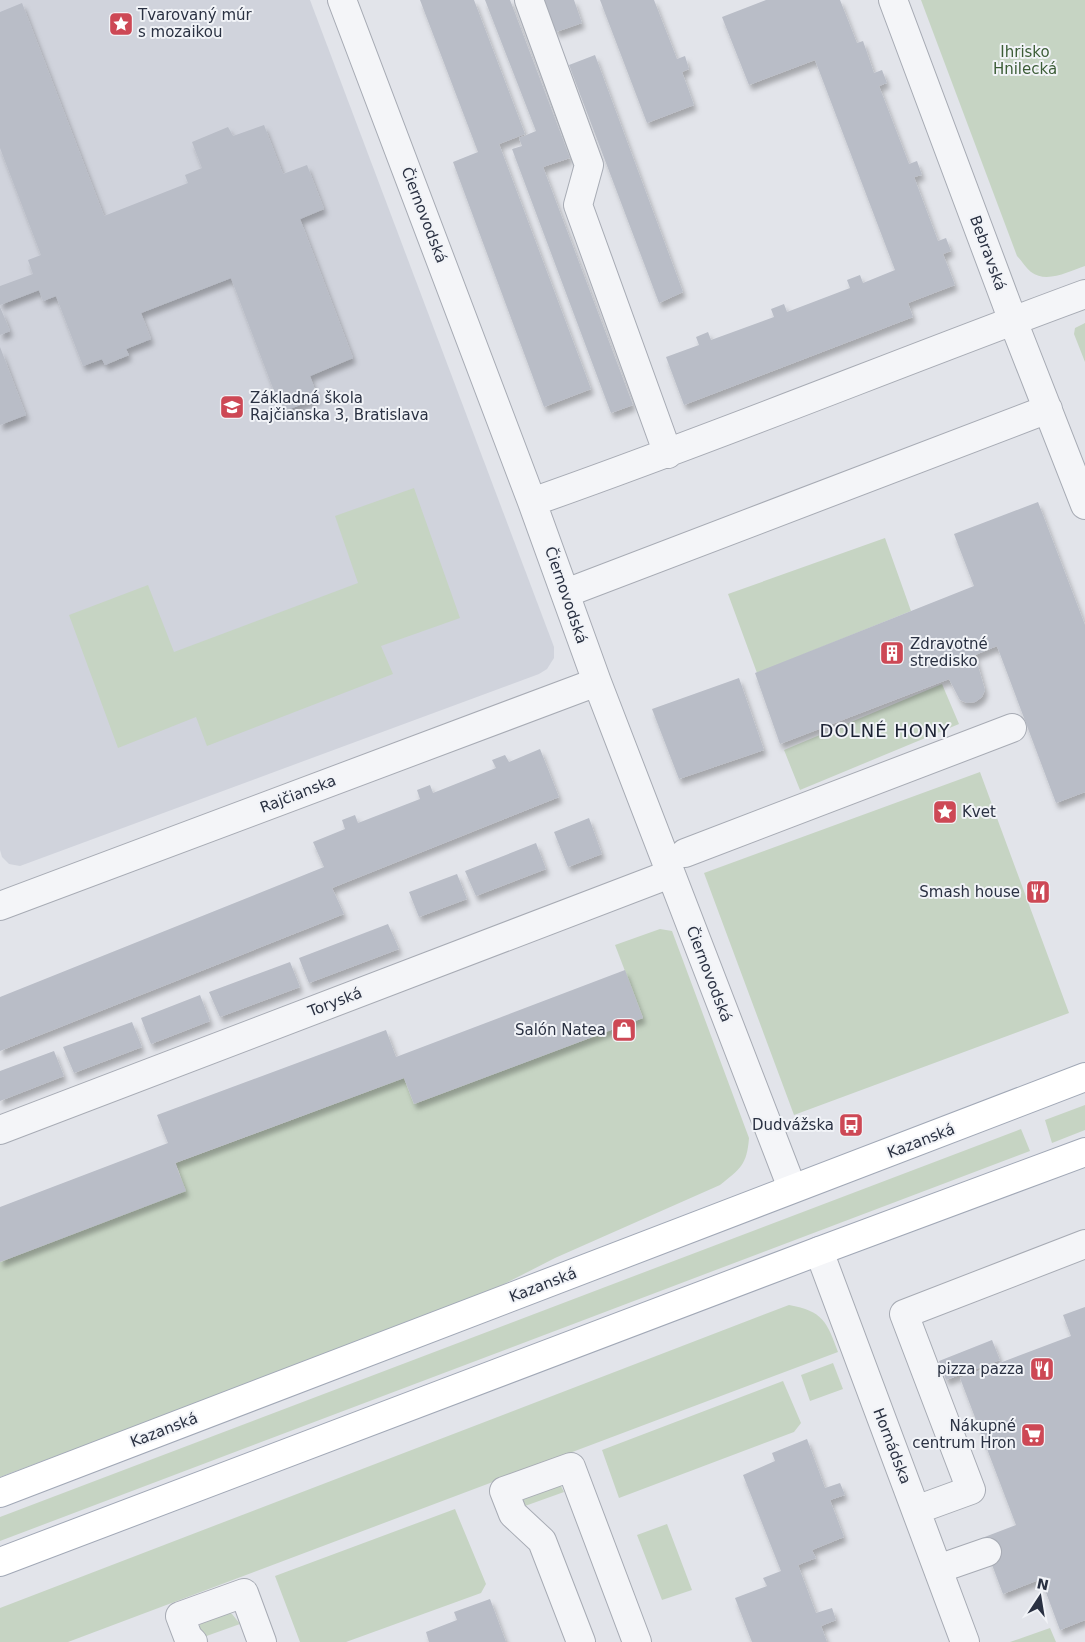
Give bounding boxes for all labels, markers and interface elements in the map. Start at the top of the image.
place label: Tvarovaný múr s mozaikou [137,6,253,41]
place icon: Tvarovaný múr s mozaikou [108,11,134,37]
park label: Ihrisko Hnilecká [993,43,1057,78]
street label: Čiernovodská [397,164,452,266]
street label: Bebravská [966,213,1010,293]
place label: Základná škola Rajčianska 3, Bratislava [250,389,429,424]
school or university icon: Základná škola Rajčianska 3, Bratislava [219,394,245,420]
street label: Čiernovodská [541,544,592,646]
place label: Zdravotné stredisko [910,635,988,670]
building icon: Zdravotné stredisko [879,640,905,666]
district label: DOLNÉ HONY [820,720,950,741]
street label: Rajčianska [257,771,339,817]
place icon: Kvet [932,799,958,825]
place label: Kvet [962,803,996,821]
restaurant icon: Smash house [1025,879,1051,905]
place label: Smash house [919,883,1020,901]
street label: Čiernovodská [682,923,737,1025]
street label: Toryská [305,984,364,1021]
shop icon: Salón Natea [611,1017,637,1043]
place label: Salón Natea [515,1021,606,1039]
bus stop icon: Dudvážska [838,1112,864,1138]
place label: Dudvážska [752,1116,834,1134]
street label: Kazanská [885,1120,957,1162]
street label: Kazanská [507,1264,579,1306]
restaurant icon: pizza pazza [1029,1356,1055,1382]
place label: pizza pazza [937,1360,1024,1378]
street label: Hornádska [869,1405,915,1487]
street label: Kazanská [128,1409,200,1451]
place label: Nákupné centrum Hron [912,1417,1016,1452]
supermarket icon: Nákupné centrum Hron [1020,1422,1046,1448]
north arrow [1015,1572,1065,1622]
text: N [1035,1575,1050,1593]

